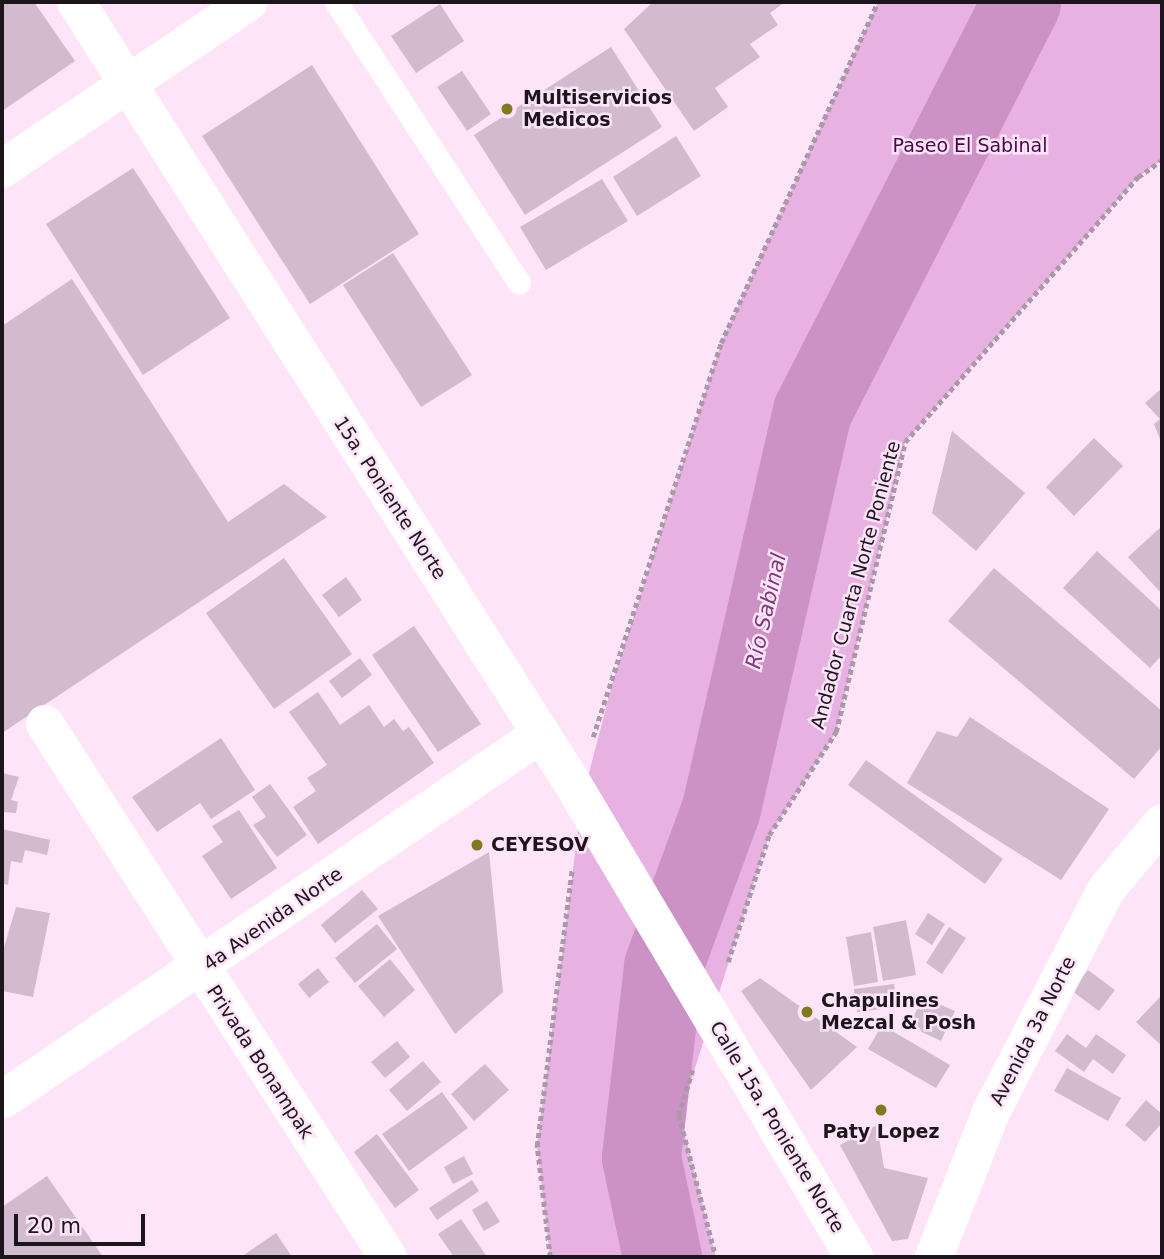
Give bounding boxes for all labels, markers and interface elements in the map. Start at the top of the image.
place label: Multiservicios Medicos [523,87,672,131]
marker: Multiservicios Medicos [497,99,517,119]
park label: Paseo El Sabinal [893,135,1047,157]
street label: 15a. Poniente Norte [329,412,451,584]
street label: Andador Cuarta Norte Poniente [806,438,906,732]
water label: Río Sabinal [741,551,791,671]
place label: CEYESOV [491,834,589,856]
marker: CEYESOV [469,837,485,853]
street label: 4a Avenida Norte [199,863,347,975]
street label: Avenida 3a Norte [986,953,1080,1109]
street label: Privada Bonampak [202,981,318,1143]
place label: Chapulines Mezcal & Posh [821,990,976,1034]
marker: Chapulines Mezcal & Posh [799,1004,815,1020]
street label: Calle 15a. Poniente Norte [705,1017,849,1237]
marker: Paty Lopez [873,1102,889,1118]
place label: Paty Lopez [822,1121,940,1143]
scale bar [18,1200,149,1244]
text: 20 m [27,1214,81,1238]

